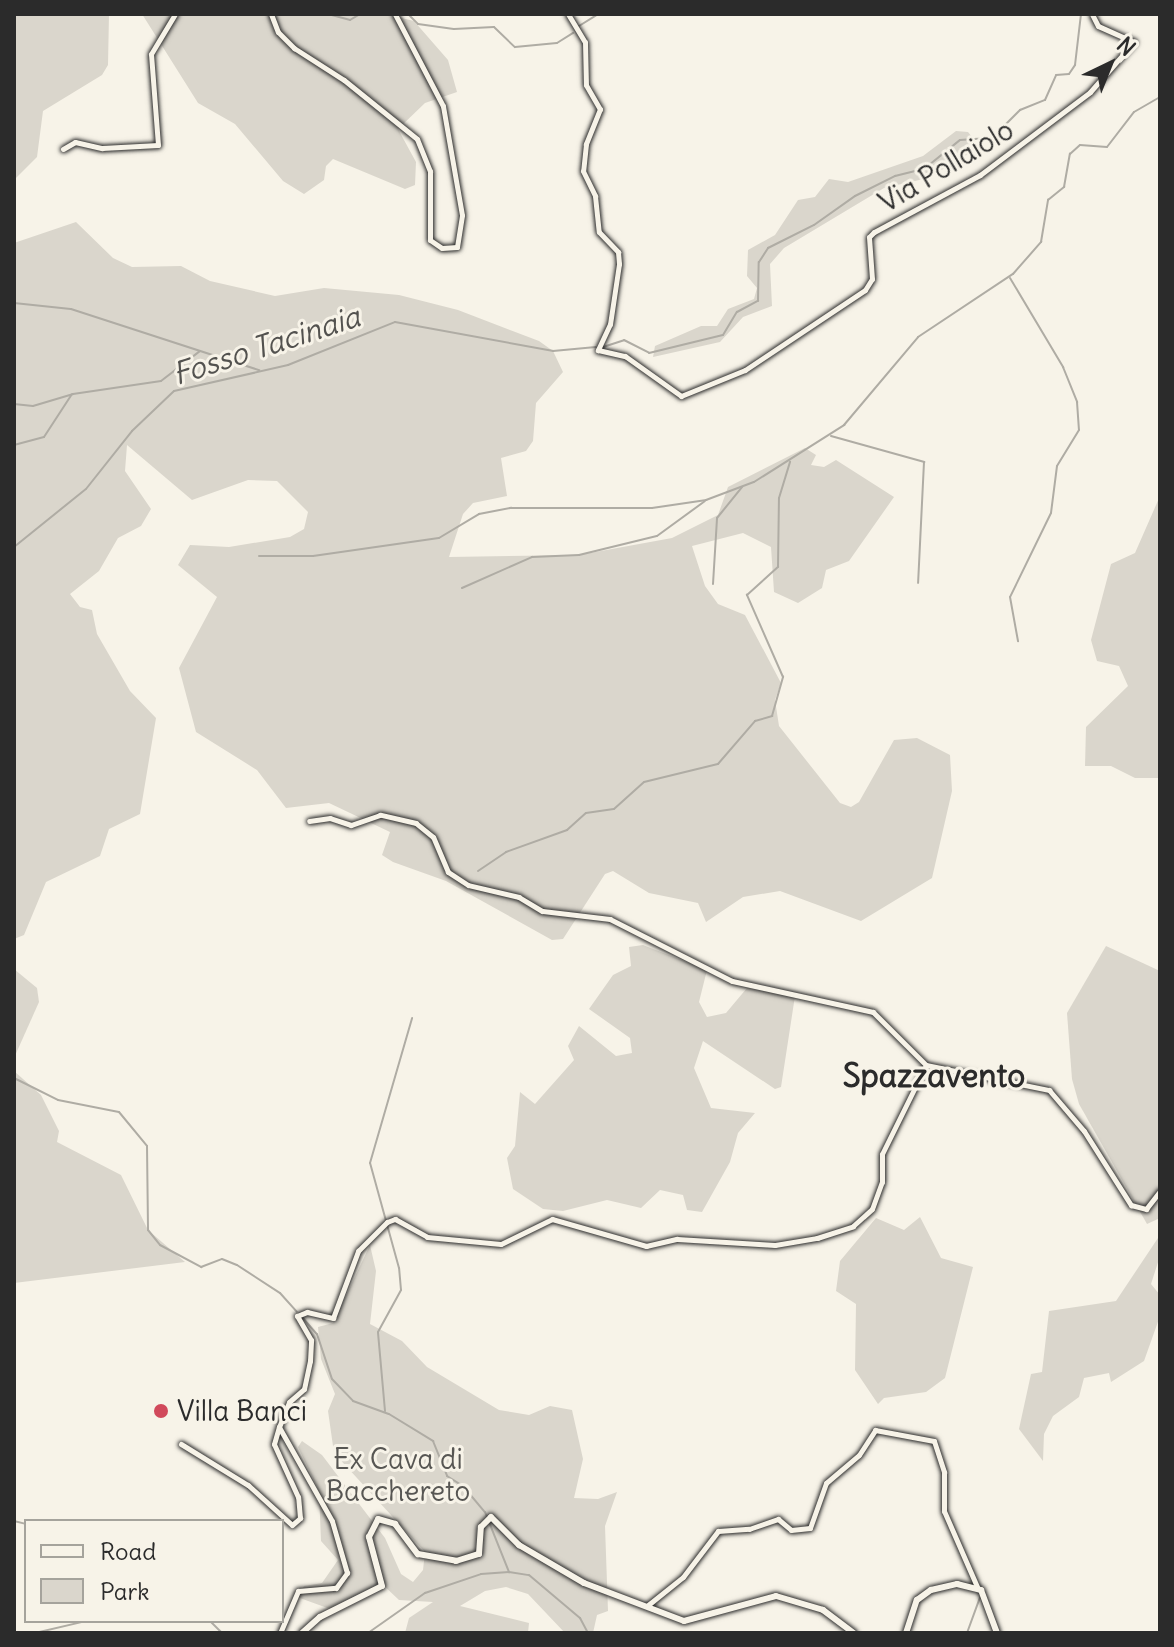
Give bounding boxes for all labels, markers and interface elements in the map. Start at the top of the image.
north arrow [1070,24,1150,104]
text: N [1111,31,1141,62]
street label: Via Pollaiolo [873,113,1019,219]
water label: Fosso Tacinaia [168,298,364,392]
district label: Spazzavento [843,1057,1025,1095]
place label: Villa Banci [177,1394,307,1428]
marker: Villa Banci [152,1402,170,1420]
park label: Ex Cava di Bacchereto [326,1442,470,1508]
legend [24,1519,284,1623]
text: Road [100,1536,156,1566]
text: Park [100,1576,150,1606]

